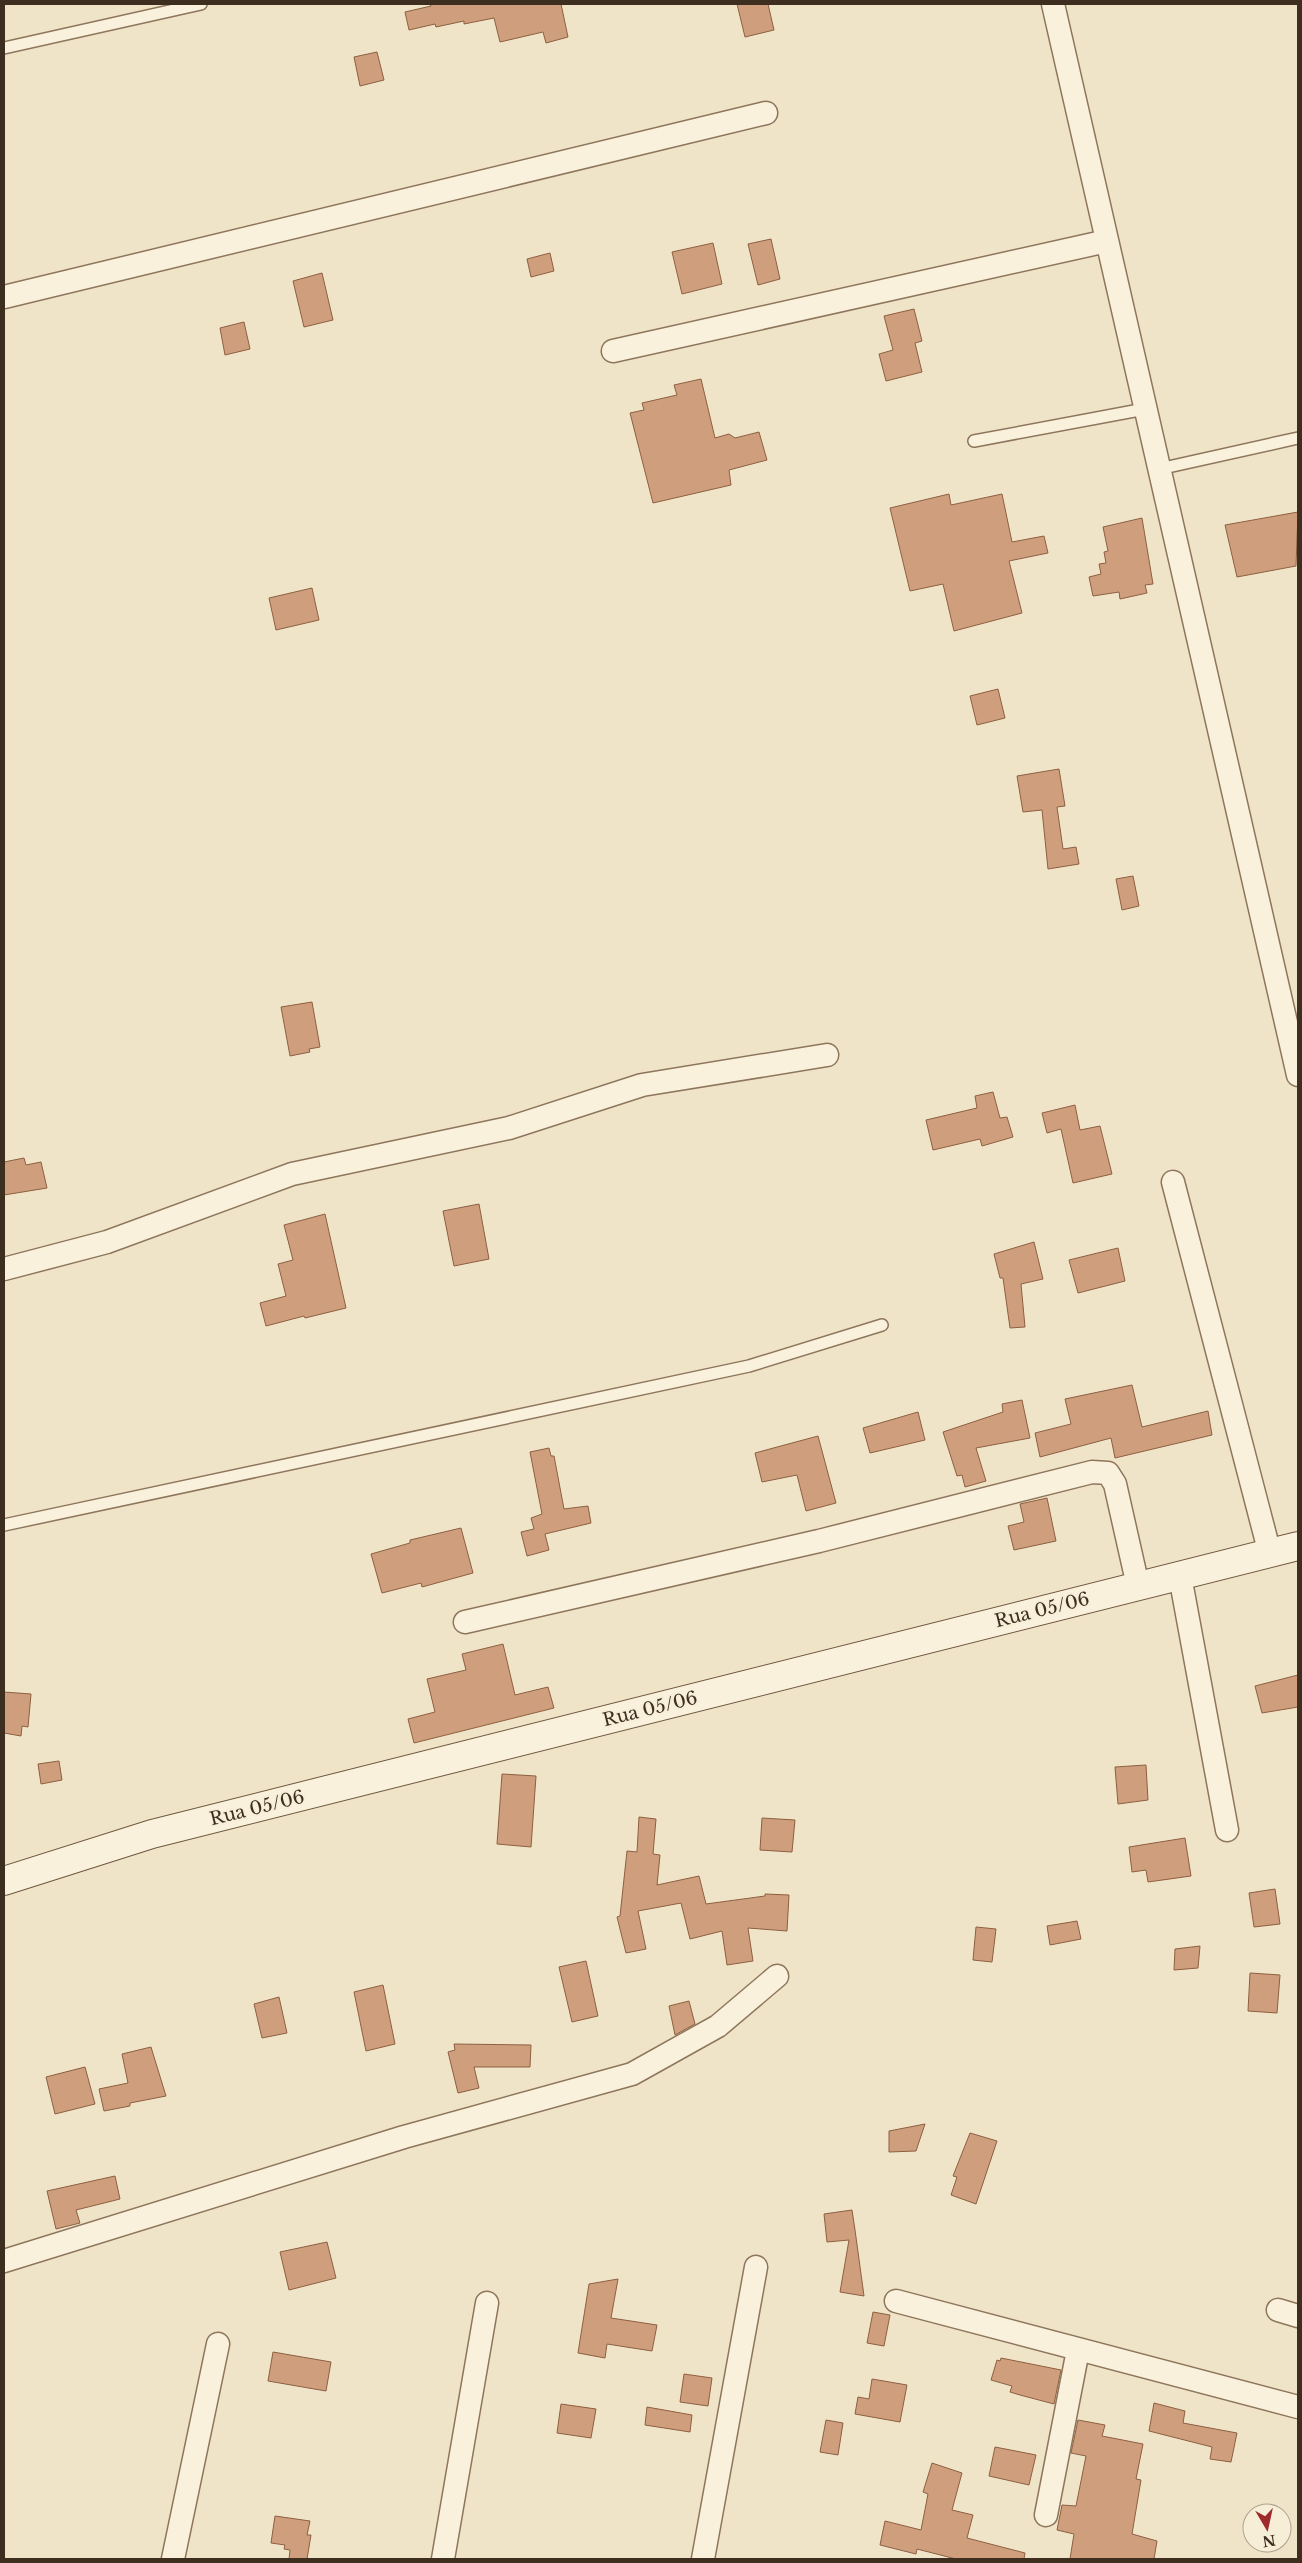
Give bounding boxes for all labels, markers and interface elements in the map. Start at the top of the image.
street label: Rua 05/06 [992,1588,1092,1632]
street label: Rua 05/06 [600,1687,700,1731]
street label: Rua 05/06 [207,1786,307,1830]
north arrow [1242,2503,1292,2553]
text: N [1261,2531,1277,2551]

